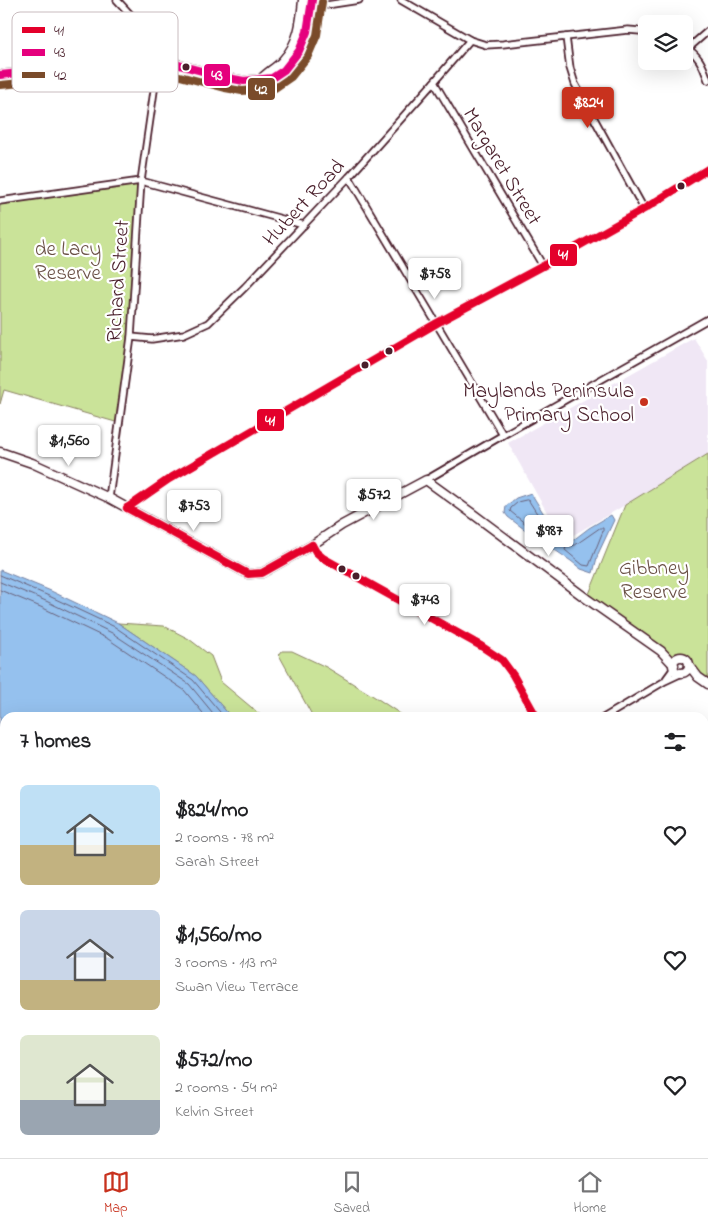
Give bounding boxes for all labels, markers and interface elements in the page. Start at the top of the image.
legend [12,12,178,92]
map controls [638,15,693,70]
button: layers [638,15,693,70]
text: 41 [54,21,65,42]
text: 43 [54,43,66,64]
unlabelled marker [181,62,191,72]
line badge: 43 [203,63,231,87]
text: 42 [54,66,67,87]
text: 43 [210,66,223,87]
line badge: 42 [247,77,276,101]
text: 42 [254,80,267,101]
pin: $824 [558,86,618,129]
text: $824 [573,91,603,115]
street label: Margaret Street [453,103,548,233]
street label: Hubert Road [256,153,353,254]
unlabelled marker [676,181,686,191]
street label: Richard Street [100,219,138,343]
park label: de Lacy Reserve [35,235,101,289]
line badge: 41 [549,243,578,267]
text: 41 [557,245,569,266]
pin: $758 [405,258,465,300]
text: $758 [419,262,451,286]
unlabelled marker [384,346,394,356]
unlabelled marker [360,360,370,370]
place label: Maylands Peninsula Primary School [463,377,634,433]
marker: Maylands Peninsula Primary School [638,396,650,408]
line badge: 41 [256,408,285,432]
text: 41 [264,411,276,432]
pin: $1,560 [28,424,110,467]
text: $1,560 [49,429,89,453]
pin: $572 [344,478,404,521]
text: $572 [357,483,391,507]
pin: $753 [164,490,224,532]
text: $753 [178,494,210,518]
pin: $987 [519,514,579,557]
text: $987 [535,519,563,543]
park label: Gibbney Reserve [619,554,689,608]
unlabelled marker [337,564,347,574]
unlabelled marker [351,571,361,581]
pin: $743 [395,584,455,626]
text: $743 [410,588,440,612]
text: 7 homes [20,727,91,757]
icon: filters [661,728,689,756]
text: $824/mo [175,796,248,826]
icon: home [60,805,120,865]
icon: heart [661,821,689,849]
text: 2 rooms · 78 m² [175,826,274,850]
text: Sarah Street [175,850,259,874]
text: $1,560/mo [175,921,262,951]
icon: home [60,930,120,990]
icon: heart [661,946,689,974]
text: 3 rooms · 113 m² [175,951,277,975]
text: Swan View Terrace [175,975,298,999]
text: $572/mo [175,1046,253,1076]
icon: home [60,1055,120,1115]
icon: heart [661,1071,689,1099]
text: 2 rooms · 54 m² [175,1076,277,1100]
text: Kelvin Street [175,1100,254,1124]
tab: Map [102,1168,130,1219]
tab: Saved [333,1168,370,1219]
tab: Home [574,1168,606,1219]

